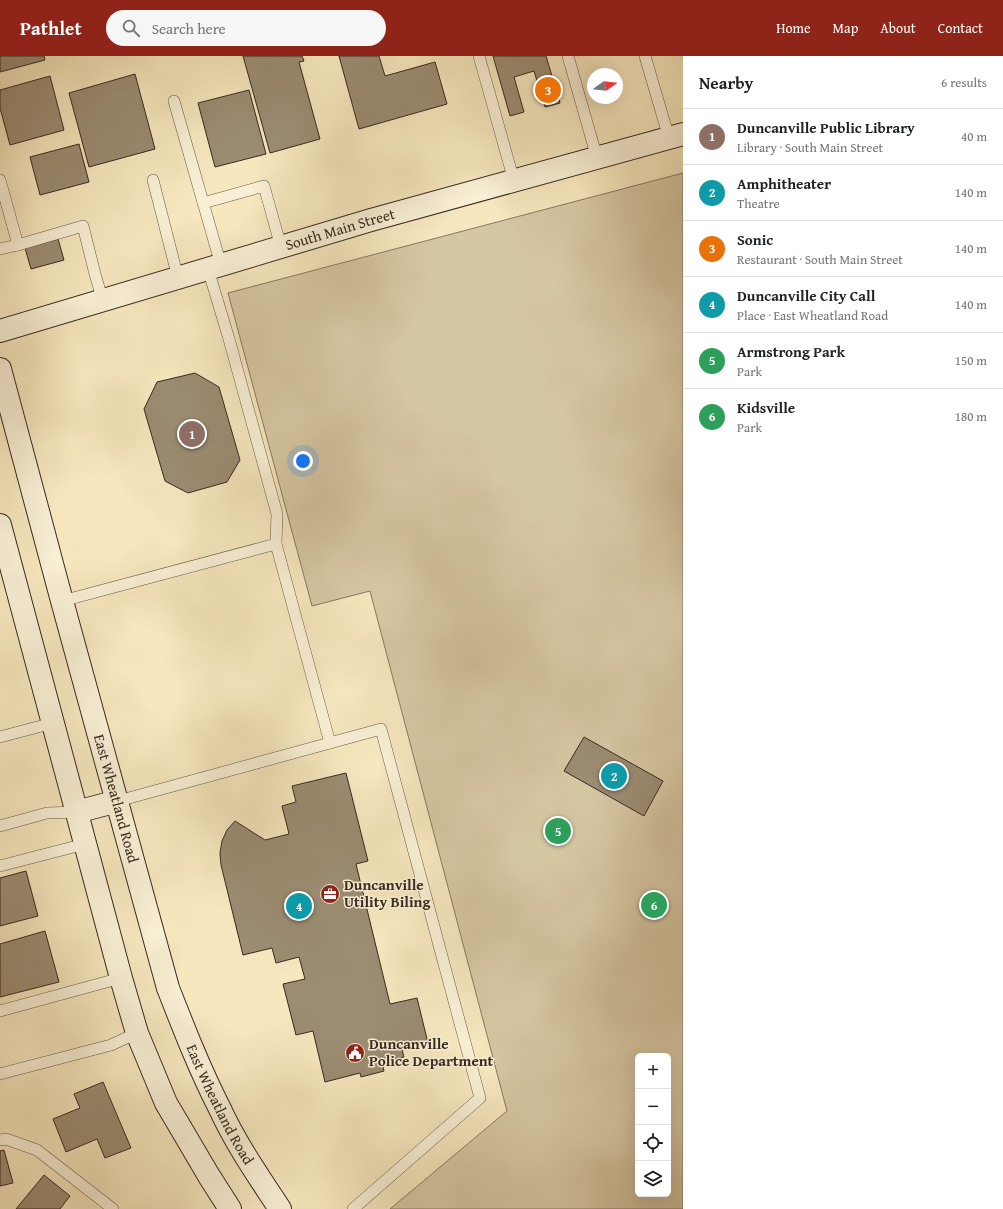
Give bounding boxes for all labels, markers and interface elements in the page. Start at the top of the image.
search box [106,10,386,46]
text: Pathlet [20,14,82,42]
icon: search [120,17,142,39]
text: Search here [152,18,226,39]
text: Home [776,18,811,38]
text: Map [833,18,858,38]
text: About [880,18,916,38]
text: Contact [938,18,983,38]
north arrow [587,68,623,104]
text: Nearby [699,70,753,95]
text: 6 results [941,73,987,92]
pin: 3 [535,75,561,105]
text: Duncanville Public Library [737,117,915,138]
text: 1 [709,127,715,146]
text: 40 m [961,127,987,146]
text: Library · South Main Street [737,138,883,157]
text: Amphitheater [737,173,831,194]
text: 2 [709,183,715,202]
text: 140 m [955,183,987,202]
text: Theatre [737,194,780,213]
street label: South Main Street [283,203,398,255]
text: Sonic [737,229,773,250]
text: 3 [709,239,715,258]
text: 140 m [955,239,987,258]
text: Restaurant · South Main Street [737,250,903,269]
text: Duncanville City Call [737,285,875,306]
text: 4 [709,295,715,314]
text: 140 m [955,295,987,314]
text: Place · East Wheatland Road [737,306,888,325]
text: Armstrong Park [737,341,845,362]
text: 5 [709,351,715,370]
text: 150 m [955,351,987,370]
text: Park [737,362,762,381]
text: Kidsville [737,397,795,418]
text: 6 [709,407,715,426]
text: 180 m [955,407,987,426]
text: Park [737,418,762,437]
pin: 1 [179,419,205,449]
your location [293,451,313,471]
street label: East Wheatland Road [89,732,144,865]
pin: 2 [601,761,627,791]
pin: 5 [545,816,571,846]
place label: Duncanville Utility Biling [344,874,430,912]
office icon: Duncanville Utility Biling [319,883,341,905]
pin: 6 [641,890,667,920]
pin: 4 [286,891,312,921]
place label: Duncanville Police Department [369,1033,494,1071]
street label: East Wheatland Road [182,1041,259,1169]
public building icon: Duncanville Police Department [344,1042,366,1064]
map controls [635,1053,671,1197]
button: + [635,1053,671,1089]
button: − [635,1089,671,1125]
button: locate [635,1125,671,1161]
button: layers [635,1161,671,1197]

